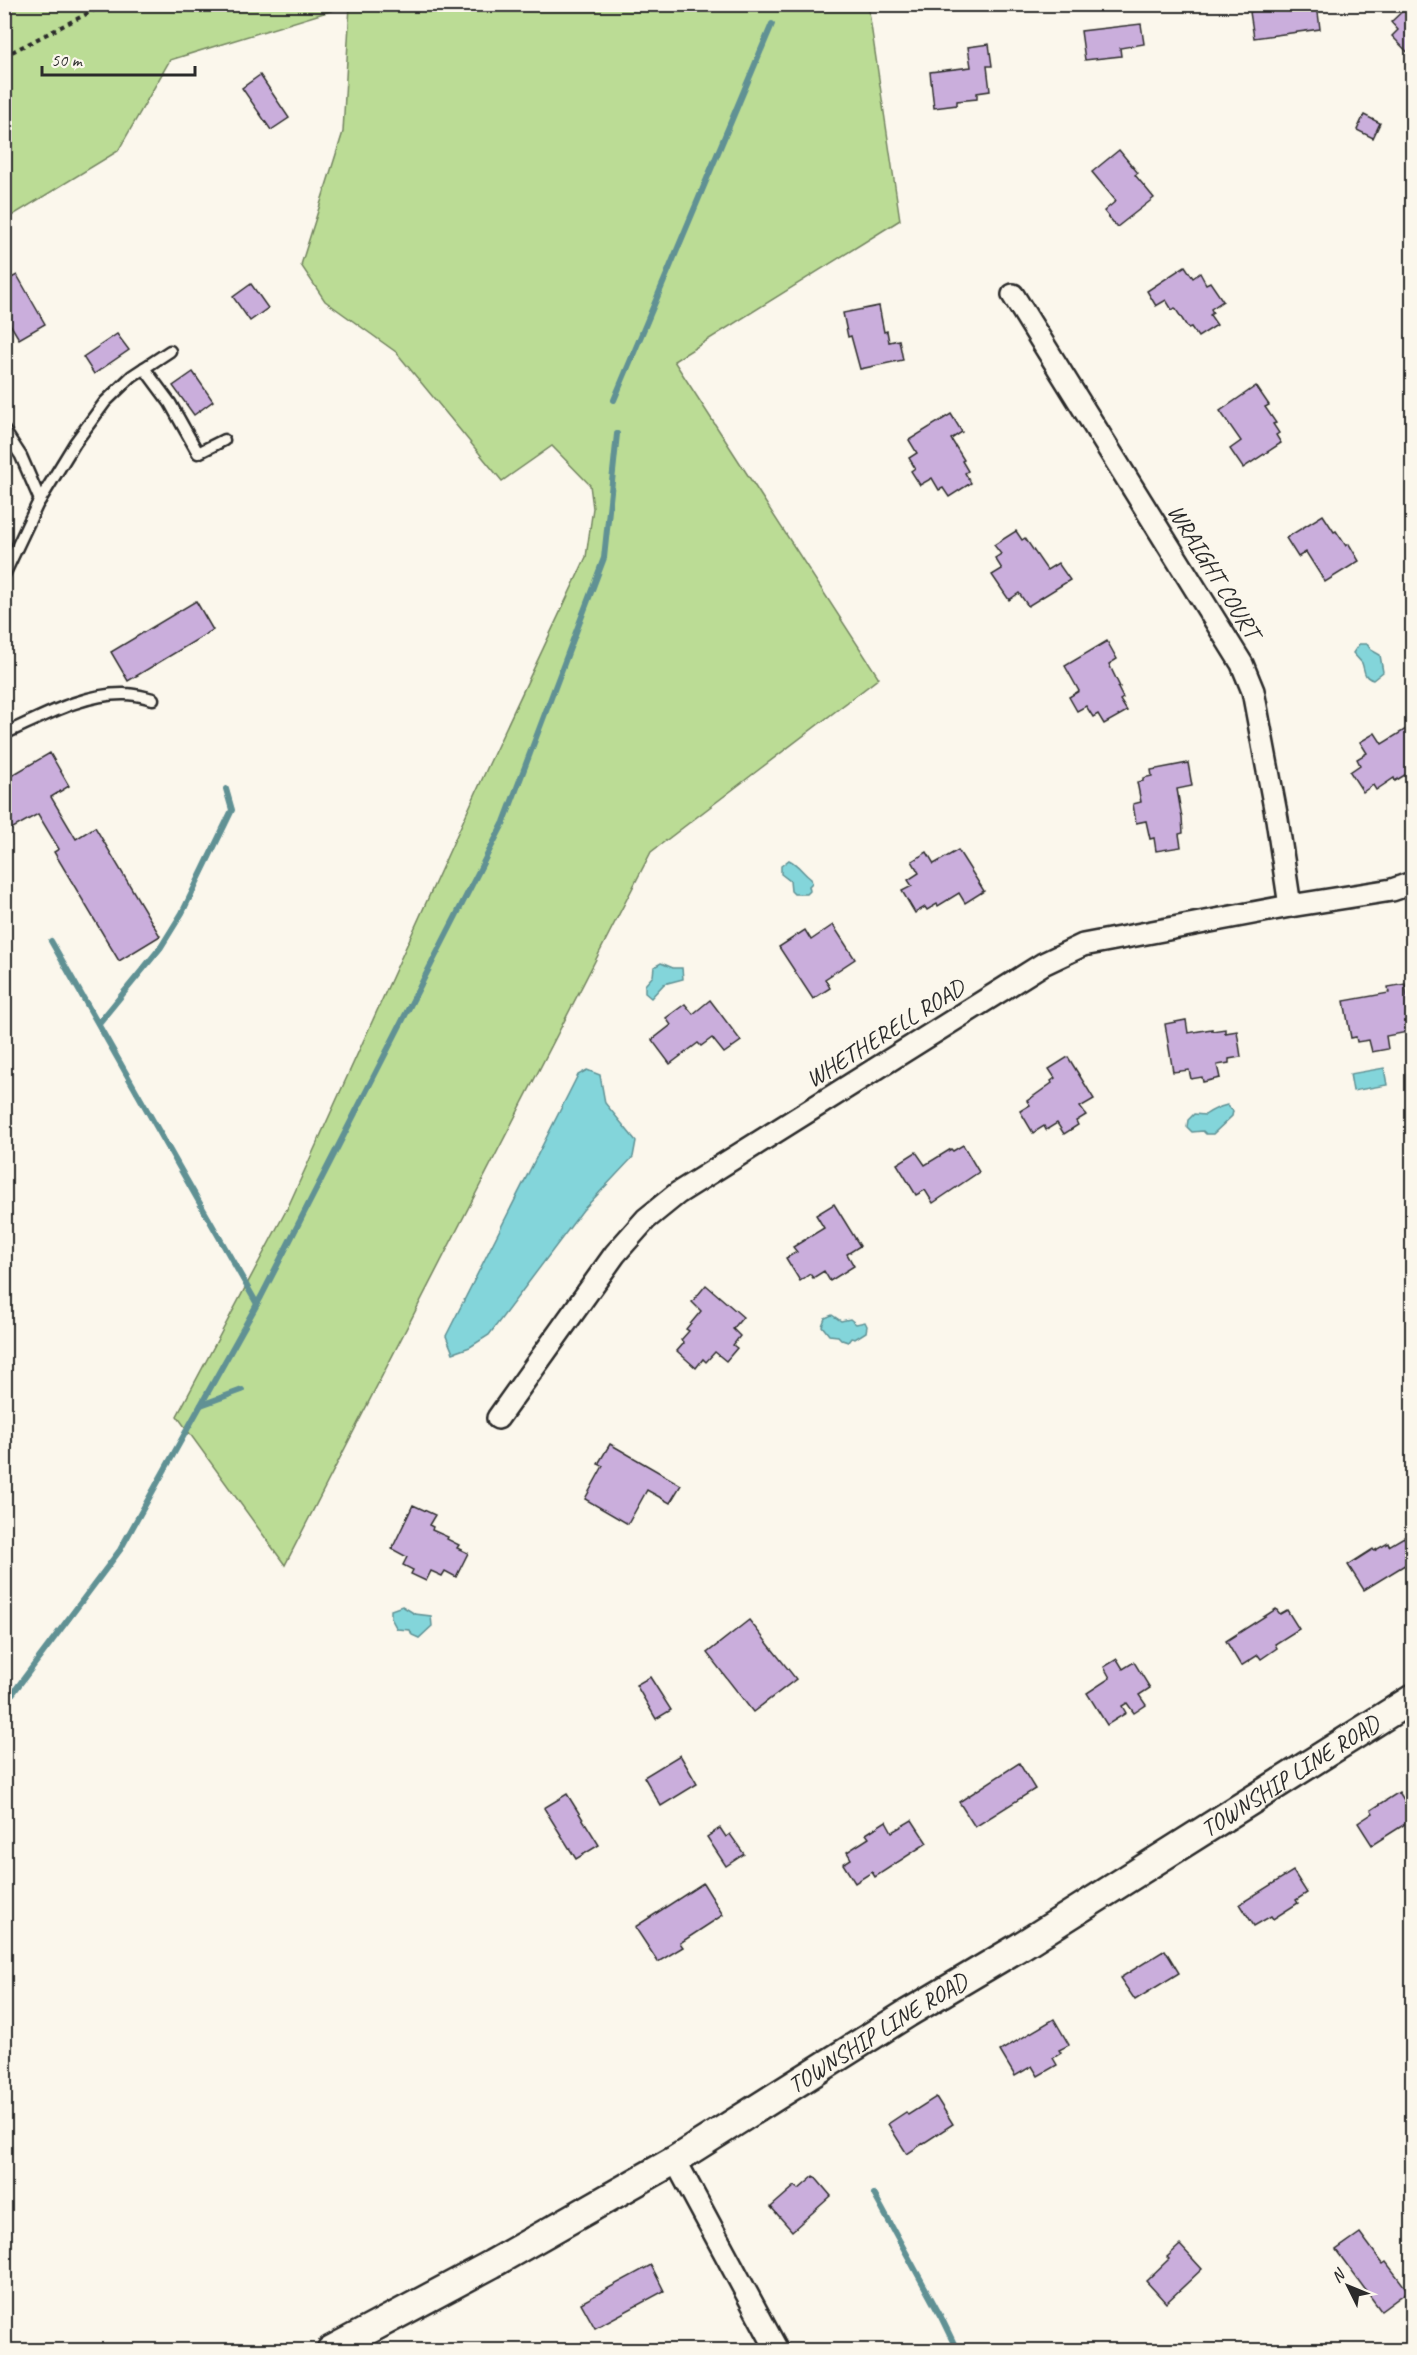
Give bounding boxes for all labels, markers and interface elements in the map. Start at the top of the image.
scale bar [42,39,195,77]
text: 50 m [51,49,84,71]
street label: WRAIGHT COURT [1161,499,1270,649]
street label: WHETHERELL ROAD [800,971,972,1094]
street label: TOWNSHIP LINE ROAD [1195,1707,1387,1844]
street label: TOWNSHIP LINE ROAD [782,1965,974,2100]
north arrow [1318,2256,1378,2316]
text: N [1327,2264,1351,2287]

